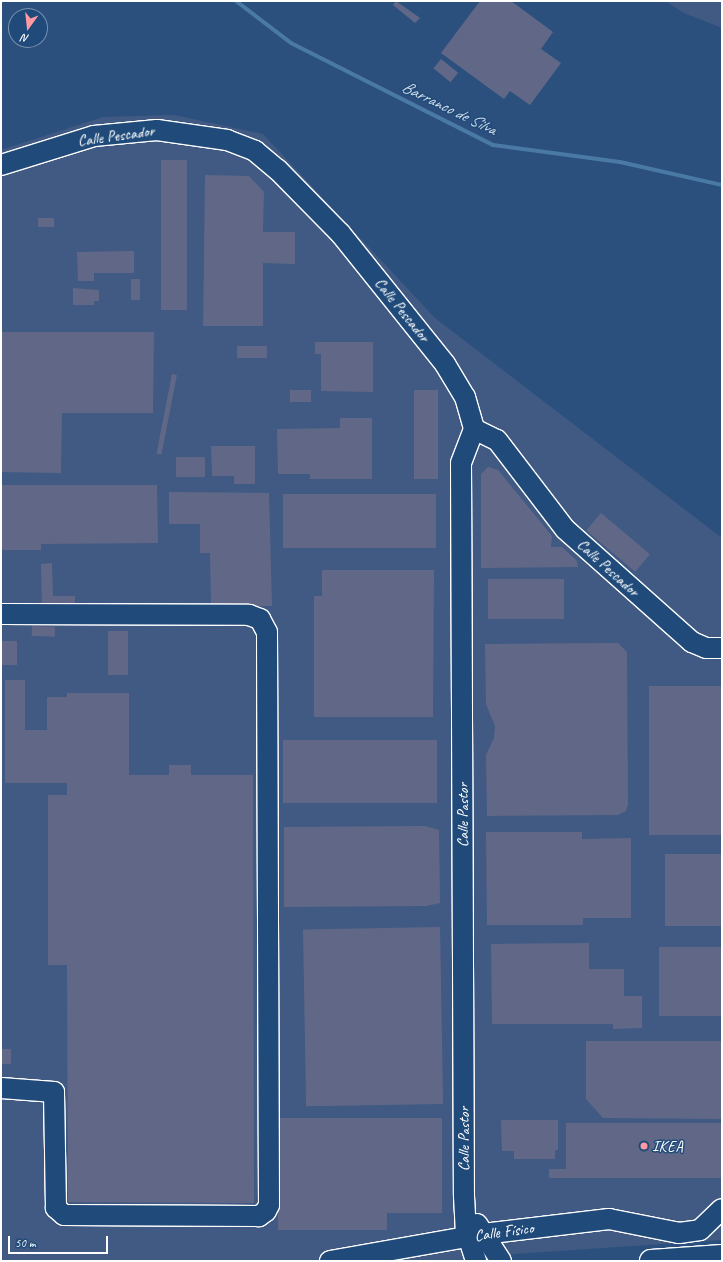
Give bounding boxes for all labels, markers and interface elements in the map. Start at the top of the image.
north arrow [8,8,48,48]
text: N [20,31,30,46]
water label: Barranco de Silva [398,76,500,140]
street label: Calle Pescador [77,121,155,151]
street label: Calle Pescador [370,274,434,346]
street label: Calle Pescador [573,535,643,601]
street label: Calle Pastor [453,783,473,847]
street label: Calle Pastor [454,1107,474,1171]
place label: IKEA [652,1136,683,1156]
marker: IKEA [639,1141,649,1151]
street label: Calle Físico [473,1218,535,1246]
scale bar [10,1228,110,1254]
text: 50 m [15,1235,35,1251]

